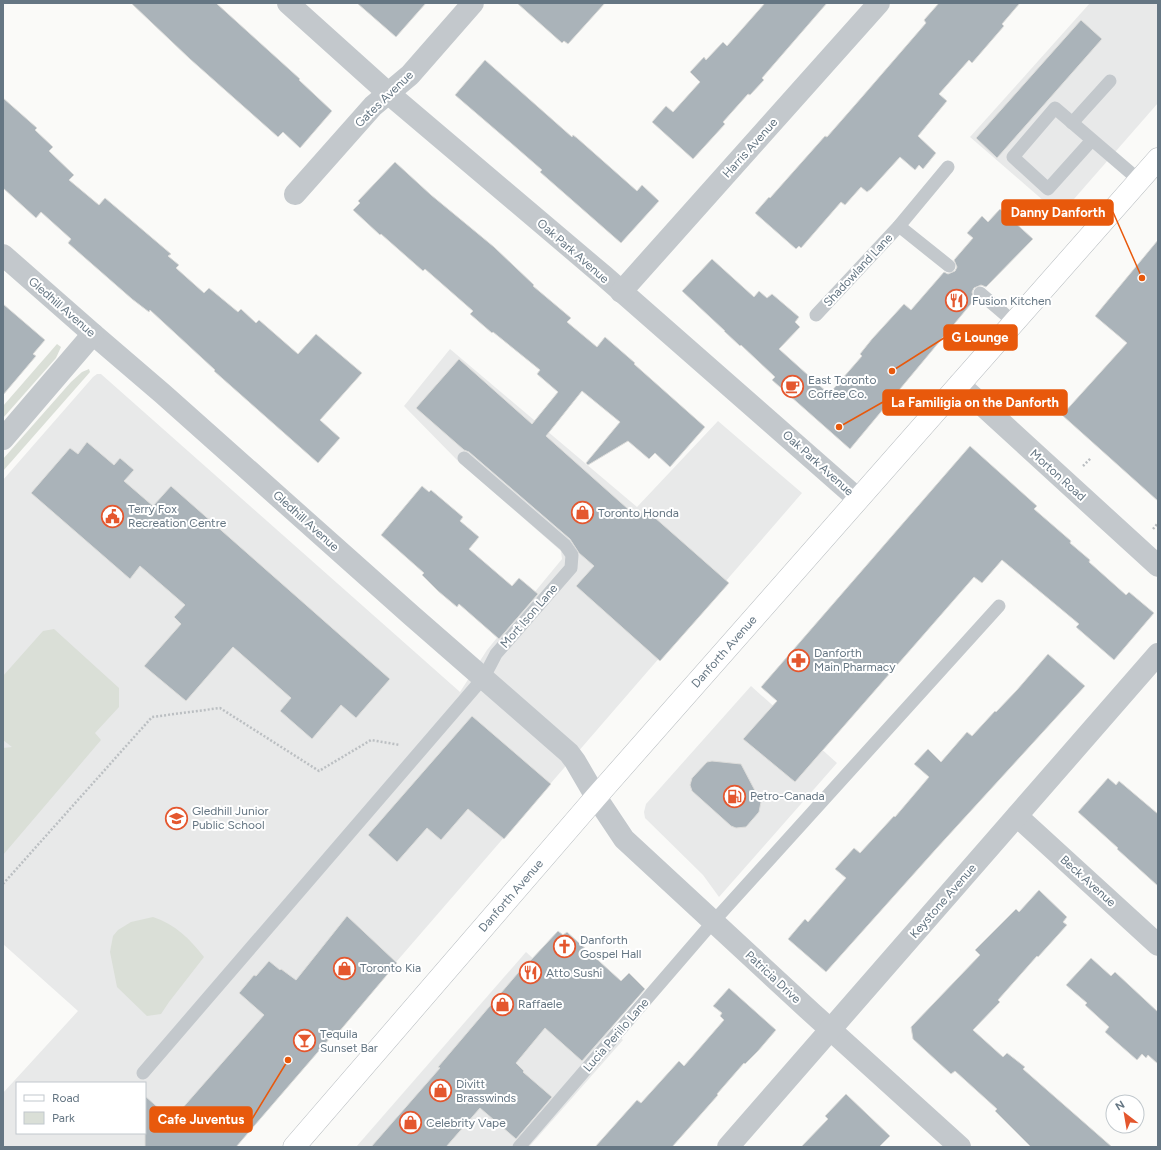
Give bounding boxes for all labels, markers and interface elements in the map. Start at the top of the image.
street label: Gates Avenue [352,67,416,130]
street label: Harris Avenue [720,115,781,181]
callout: Danny Danforth [1002,200,1113,225]
text: Danny Danforth [1011,205,1105,220]
street label: Oak Park Avenue [534,216,612,286]
street label: Shadowland Lane [821,230,896,309]
street label: Gledhill Avenue [26,274,98,340]
restaurant icon: Fusion Kitchen [943,288,969,314]
place label: Fusion Kitchen [972,294,1051,308]
callout: G Lounge [944,325,1017,350]
text: G Lounge [951,330,1009,345]
place label: East Toronto Coffee Co. [808,373,876,401]
cafe icon: East Toronto Coffee Co. [779,374,805,400]
callout: La Familigia on the Danforth [883,390,1067,415]
text: La Familigia on the Danforth [891,395,1059,410]
street label: Oak Park Avenue [780,427,857,499]
street label: Morton Road [1027,446,1089,504]
street label: Gledhill Avenue [270,488,342,554]
shop icon: Toronto Honda [570,500,596,526]
place label: Terry Fox Recreation Centre [128,502,227,530]
public building icon: Terry Fox Recreation Centre [99,503,125,529]
place label: Toronto Honda [598,506,679,520]
street label: Mort Ison Lane [498,581,561,651]
street label: Danforth Avenue [689,612,760,691]
place label: Danforth Main Pharmacy [814,646,896,674]
pharmacy icon: Danforth Main Pharmacy [786,647,812,673]
fuel station icon: Petro-Canada [721,783,747,809]
place label: Petro-Canada [750,789,825,803]
place label: Gledhill Junior Public School [192,804,268,832]
school or university icon: Gledhill Junior Public School [164,805,190,831]
street label: Beck Avenue [1057,852,1119,910]
street label: Danforth Avenue [476,856,546,935]
street label: Keystone Avenue [907,861,979,941]
place label: Danforth Gospel Hall [580,933,641,961]
church icon: Danforth Gospel Hall [552,934,578,960]
street label: Patricia Drive [742,948,804,1006]
shop icon: Toronto Kia [332,955,358,981]
restaurant icon: Atto Sushi [518,960,544,986]
place label: Toronto Kia [360,961,421,975]
place label: Atto Sushi [546,966,602,980]
shop icon: Raffaele [489,991,515,1017]
street label: Lucia Perillo Lane [580,995,652,1074]
place label: Raffaele [518,997,563,1011]
place label: Tequila Sunset Bar [320,1027,378,1055]
bar icon: Tequila Sunset Bar [292,1028,318,1054]
place label: Divitt Brasswinds [456,1077,517,1105]
shop icon: Divitt Brasswinds [428,1078,454,1104]
legend [16,1082,146,1134]
text: Road [52,1091,80,1105]
north arrow [1105,1094,1145,1134]
text: N [1113,1098,1127,1114]
callout: Cafe Juventus [150,1107,252,1132]
shop icon: Celebrity Vape [397,1110,423,1136]
text: Park [52,1111,75,1125]
text: Cafe Juventus [158,1112,244,1127]
place label: Celebrity Vape [426,1116,506,1130]

